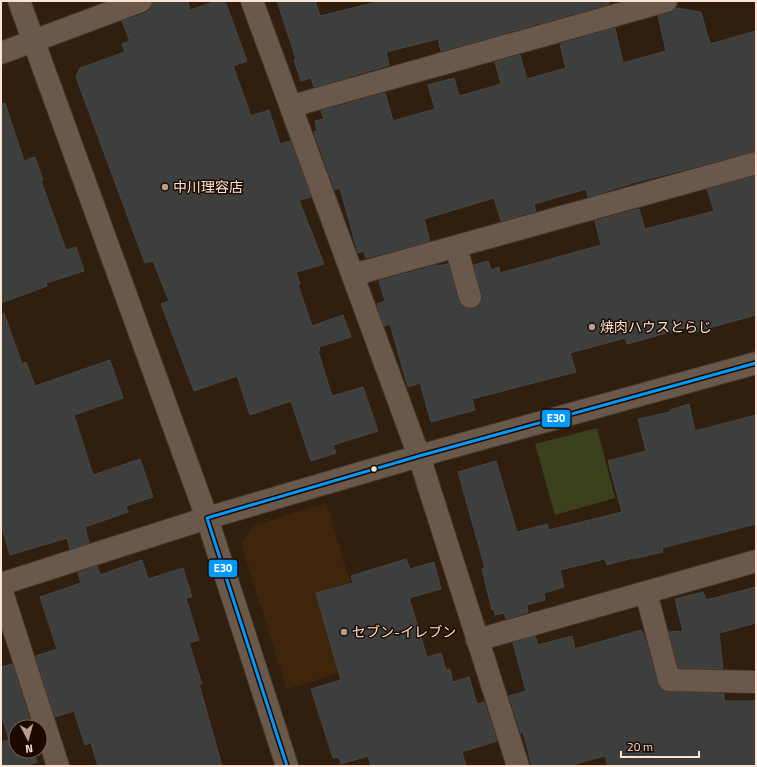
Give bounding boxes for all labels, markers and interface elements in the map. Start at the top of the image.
place label: 中川理容店 [173,176,243,197]
marker: 中川理容店 [160,182,170,192]
place label: 焼肉ハウスとらじ [600,316,712,337]
marker: 焼肉ハウスとらじ [587,322,597,332]
line badge: E30 [541,409,571,428]
text: E30 [547,410,565,426]
unlabelled marker [369,464,379,474]
line badge: E30 [208,559,238,578]
text: E30 [214,560,232,576]
place label: セブン-イレブン [352,621,456,642]
marker: セブン-イレブン [339,627,349,637]
north arrow [8,719,48,759]
scale bar [621,733,699,759]
text: 20 m [627,737,653,756]
text: N [24,741,34,757]

